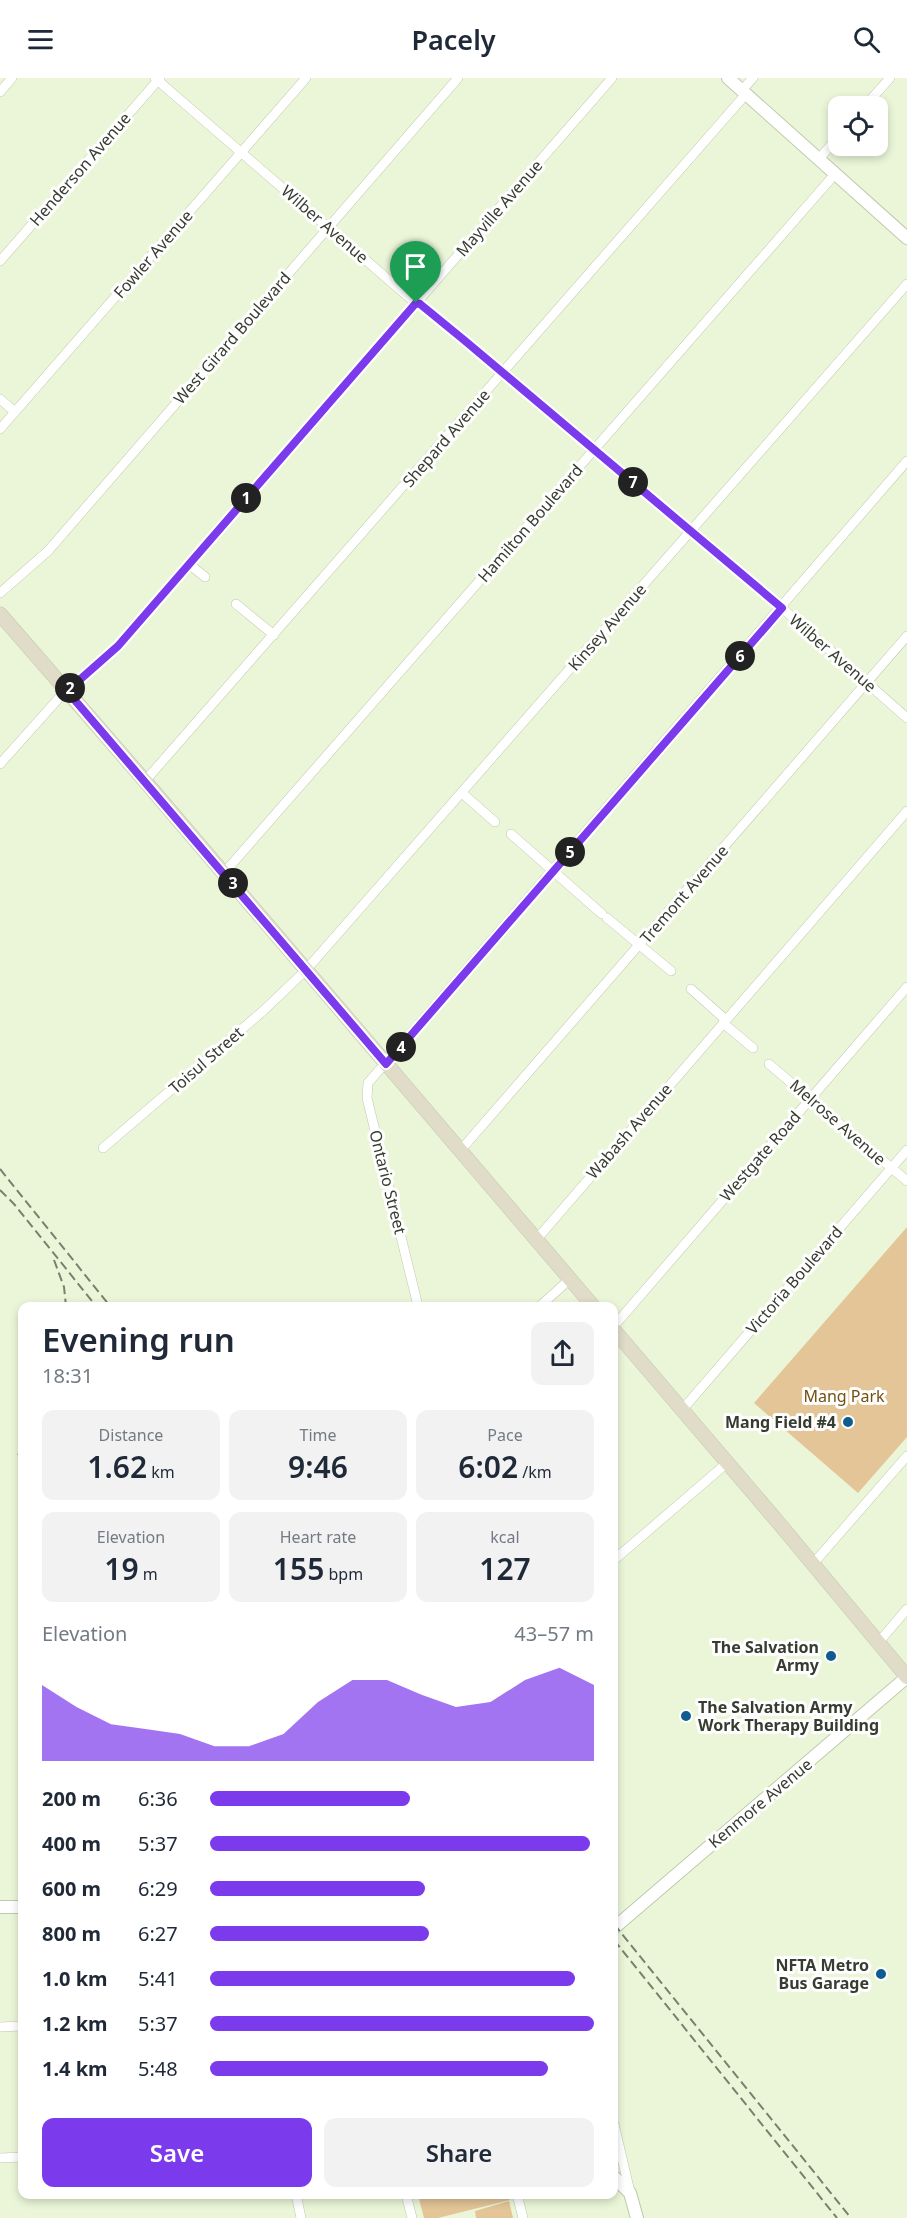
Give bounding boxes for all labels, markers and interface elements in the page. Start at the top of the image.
text: Pacely [411,21,496,58]
icon: menu [24,23,57,56]
icon: search [850,23,883,56]
map controls [828,96,888,156]
button: locate [828,96,888,156]
street label: Henderson Avenue [25,108,135,230]
street label: Mayville Avenue [451,155,547,261]
street label: Wilber Avenue [277,180,373,268]
street label: Fowler Avenue [109,205,197,303]
pin [390,241,441,303]
icon: arrive [399,250,432,283]
street label: West Girard Boulevard [168,267,296,409]
street label: Shepard Avenue [397,384,495,492]
street label: Hamilton Boulevard [473,459,587,587]
pin: 7 [618,467,648,497]
text: 7 [628,471,638,493]
pin: 1 [231,483,261,513]
text: 1 [241,487,251,509]
street label: Kinsey Avenue [563,579,651,675]
street label: Wilber Avenue [785,609,881,697]
pin: 6 [725,641,755,671]
text: 6 [735,645,745,667]
pin: 2 [55,673,85,703]
text: 2 [65,677,75,699]
pin: 5 [555,837,585,867]
street label: Tremont Avenue [635,840,733,948]
text: 5 [565,841,575,863]
pin: 3 [218,868,248,898]
text: 3 [228,872,238,894]
street label: Toisul Street [164,1021,248,1099]
pin: 4 [386,1032,416,1062]
text: 4 [396,1036,406,1058]
street label: Melrose Avenue [785,1074,891,1170]
street label: Wabash Avenue [581,1078,677,1184]
street label: Westgate Road [715,1106,805,1206]
street label: Ontario Street [364,1128,412,1236]
street label: Victoria Boulevard [741,1221,847,1339]
text: Evening run [42,1317,235,1362]
button: share [531,1322,594,1385]
text: 18:31 [42,1362,93,1389]
park label: Mang Park [803,1385,885,1407]
place label: Mang Field #4 [725,1411,836,1433]
marker: Mang Field #4 [841,1415,855,1429]
text: Distance [99,1424,163,1446]
text: Time [299,1424,337,1446]
text: Pace [487,1424,523,1446]
text: 1.62 [87,1446,147,1487]
text: 9:46 [288,1446,348,1487]
text: 6:02 [458,1446,518,1487]
text: km [147,1461,175,1483]
text: /km [518,1461,552,1483]
text: Elevation [97,1526,165,1548]
text: Heart rate [280,1526,356,1548]
text: kcal [490,1526,520,1548]
text: 19 [104,1548,139,1589]
text: 155 [273,1548,324,1589]
text: 127 [479,1548,531,1589]
text: m [139,1563,158,1585]
text: bpm [324,1563,363,1585]
text: Elevation [42,1620,127,1647]
text: 43–57 m [514,1620,594,1647]
place label: The Salvation Army [712,1636,820,1676]
marker: The Salvation Army [824,1649,838,1663]
place label: The Salvation Army Work Therapy Building [698,1696,879,1736]
marker: The Salvation Army Work Therapy Building [679,1709,693,1723]
street label: Kenmore Avenue [703,1753,817,1853]
text: 200 m [42,1785,101,1812]
text: 6:36 [138,1785,178,1812]
text: 400 m [42,1830,101,1857]
text: 5:37 [138,1830,178,1857]
text: 600 m [42,1875,101,1902]
text: 6:29 [138,1875,178,1902]
text: 800 m [42,1920,101,1947]
text: 6:27 [138,1920,178,1947]
place label: NFTA Metro Bus Garage [775,1954,869,1994]
text: 1.0 km [42,1965,108,1992]
text: 5:41 [138,1965,178,1992]
marker: NFTA Metro Bus Garage [874,1967,888,1981]
text: 1.2 km [42,2010,108,2037]
text: 5:37 [138,2010,178,2037]
text: 1.4 km [42,2055,108,2082]
text: 5:48 [138,2055,178,2082]
button: Save [42,2118,312,2187]
button: Share [324,2118,594,2187]

